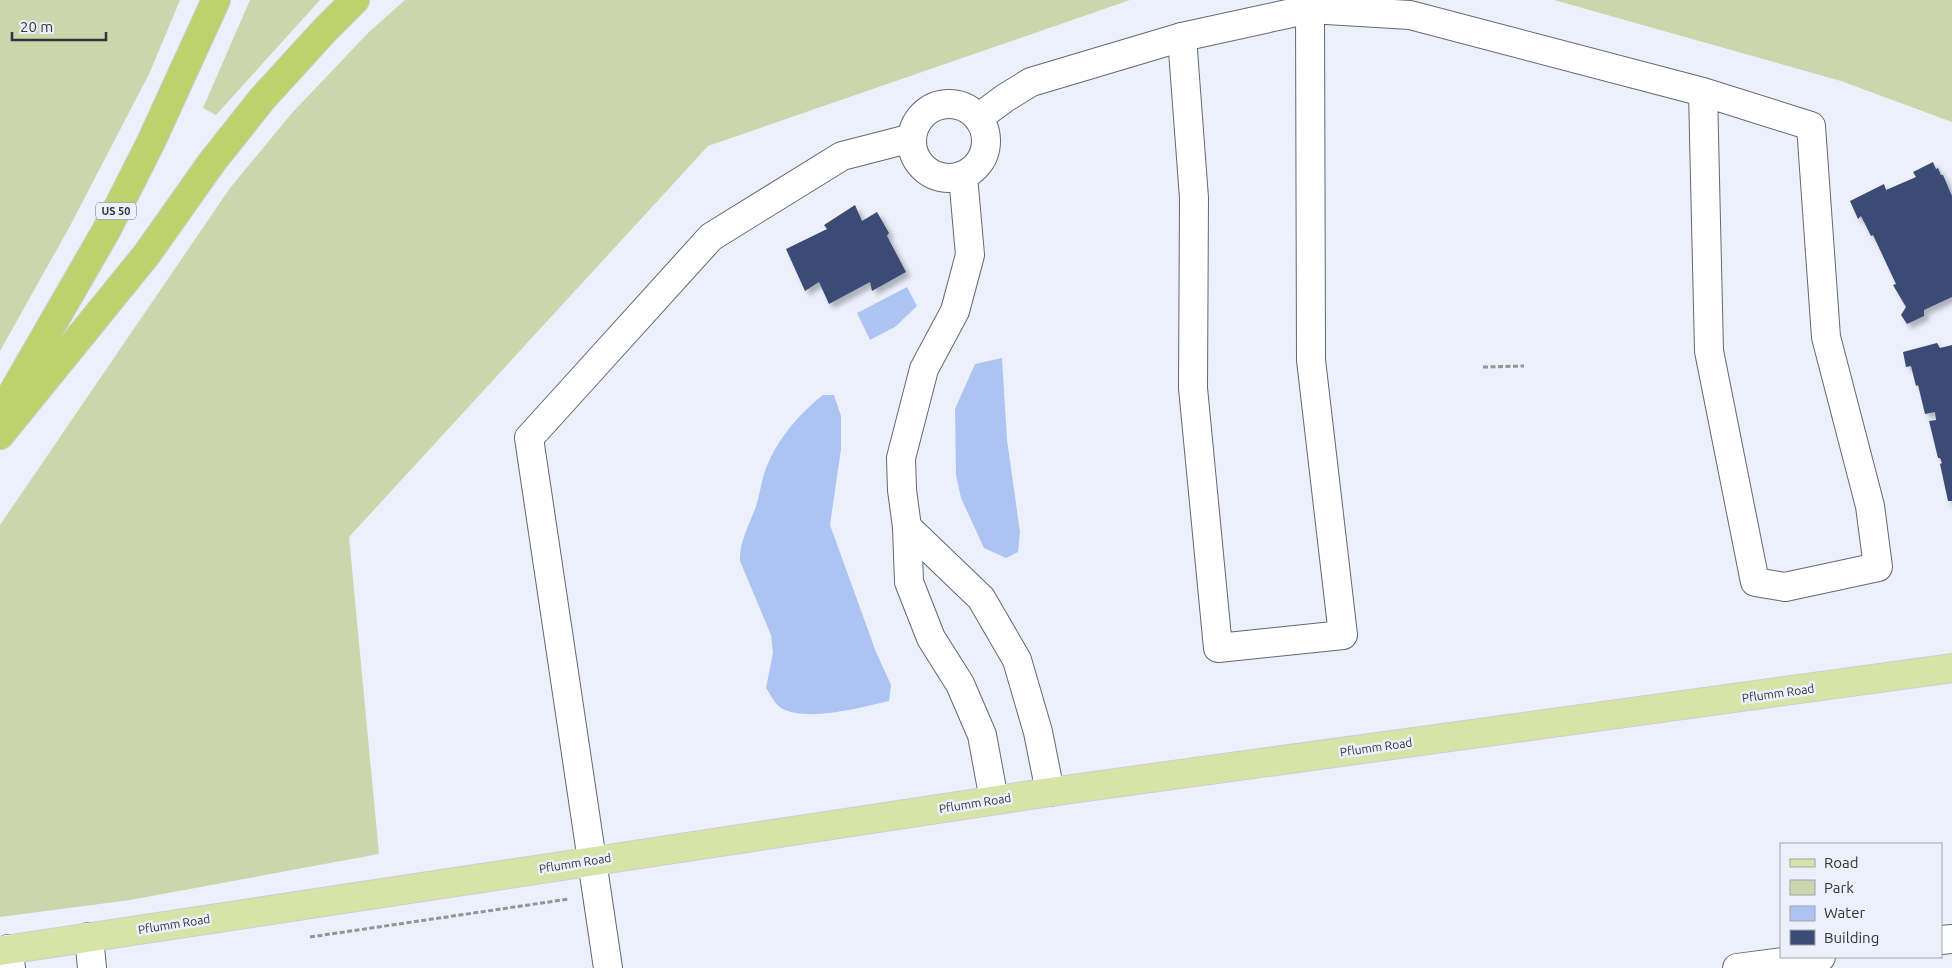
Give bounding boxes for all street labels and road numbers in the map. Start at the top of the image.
road number: US 50 [96,202,136,220]
street label: Pflumm Road [1741,681,1815,705]
street label: Pflumm Road [1339,735,1413,759]
street label: Pflumm Road [938,791,1012,815]
street label: Pflumm Road [538,851,612,875]
street label: Pflumm Road [137,912,211,936]

